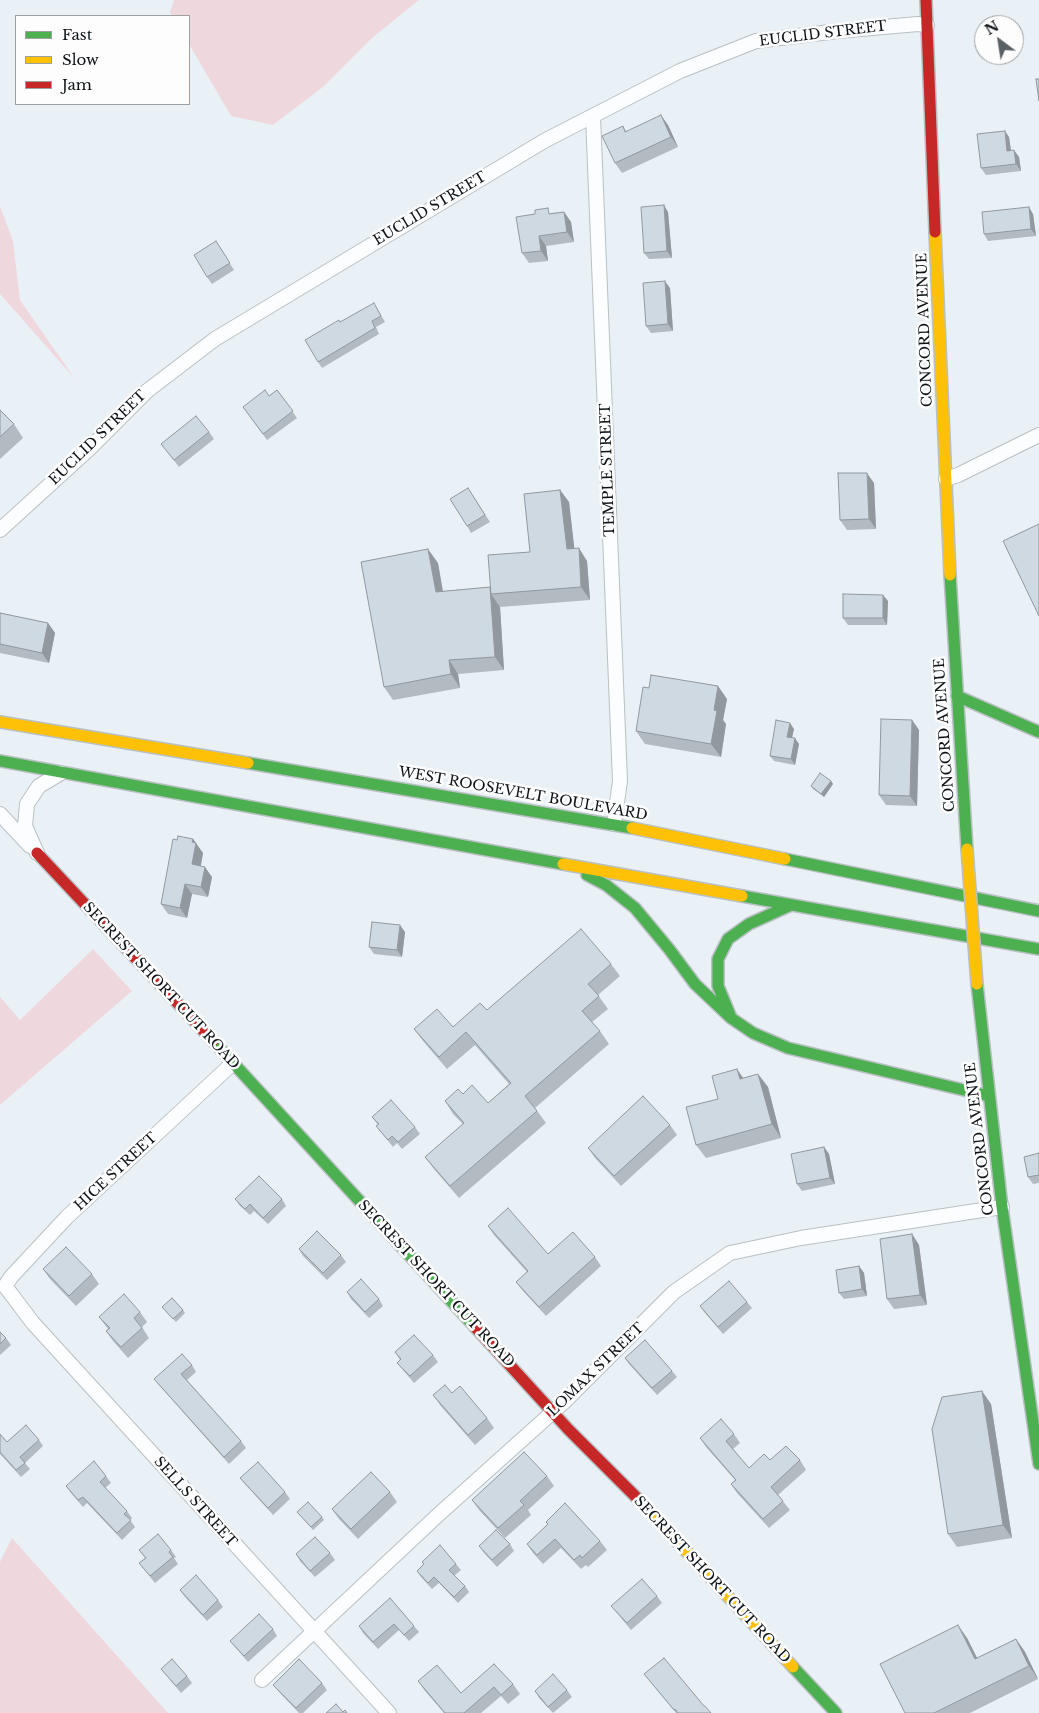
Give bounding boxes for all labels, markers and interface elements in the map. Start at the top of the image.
legend [15,15,190,105]
north arrow [974,15,1024,65]
text: N [982,17,1002,39]
street label: EUCLID STREET [758,18,888,50]
text: Fast [62,25,92,44]
text: Slow [62,50,99,69]
text: Jam [62,75,92,94]
street label: EUCLID STREET [371,169,489,249]
street label: CONCORD AVENUE [914,253,936,407]
street label: EUCLID STREET [46,387,150,489]
street label: TEMPLE STREET [597,403,619,537]
street label: CONCORD AVENUE [931,658,959,812]
street label: WEST ROOSEVELT BOULEVARD [397,764,649,824]
street label: SECREST SHORT CUT ROAD [79,899,243,1073]
street label: CONCORD AVENUE [962,1061,998,1217]
street label: HICE STREET [71,1129,161,1215]
street label: SECREST SHORT CUT ROAD [354,1197,518,1371]
street label: LOMAX STREET [544,1320,648,1420]
street label: SELLS STREET [150,1454,240,1550]
street label: SECREST SHORT CUT ROAD [630,1493,794,1667]

